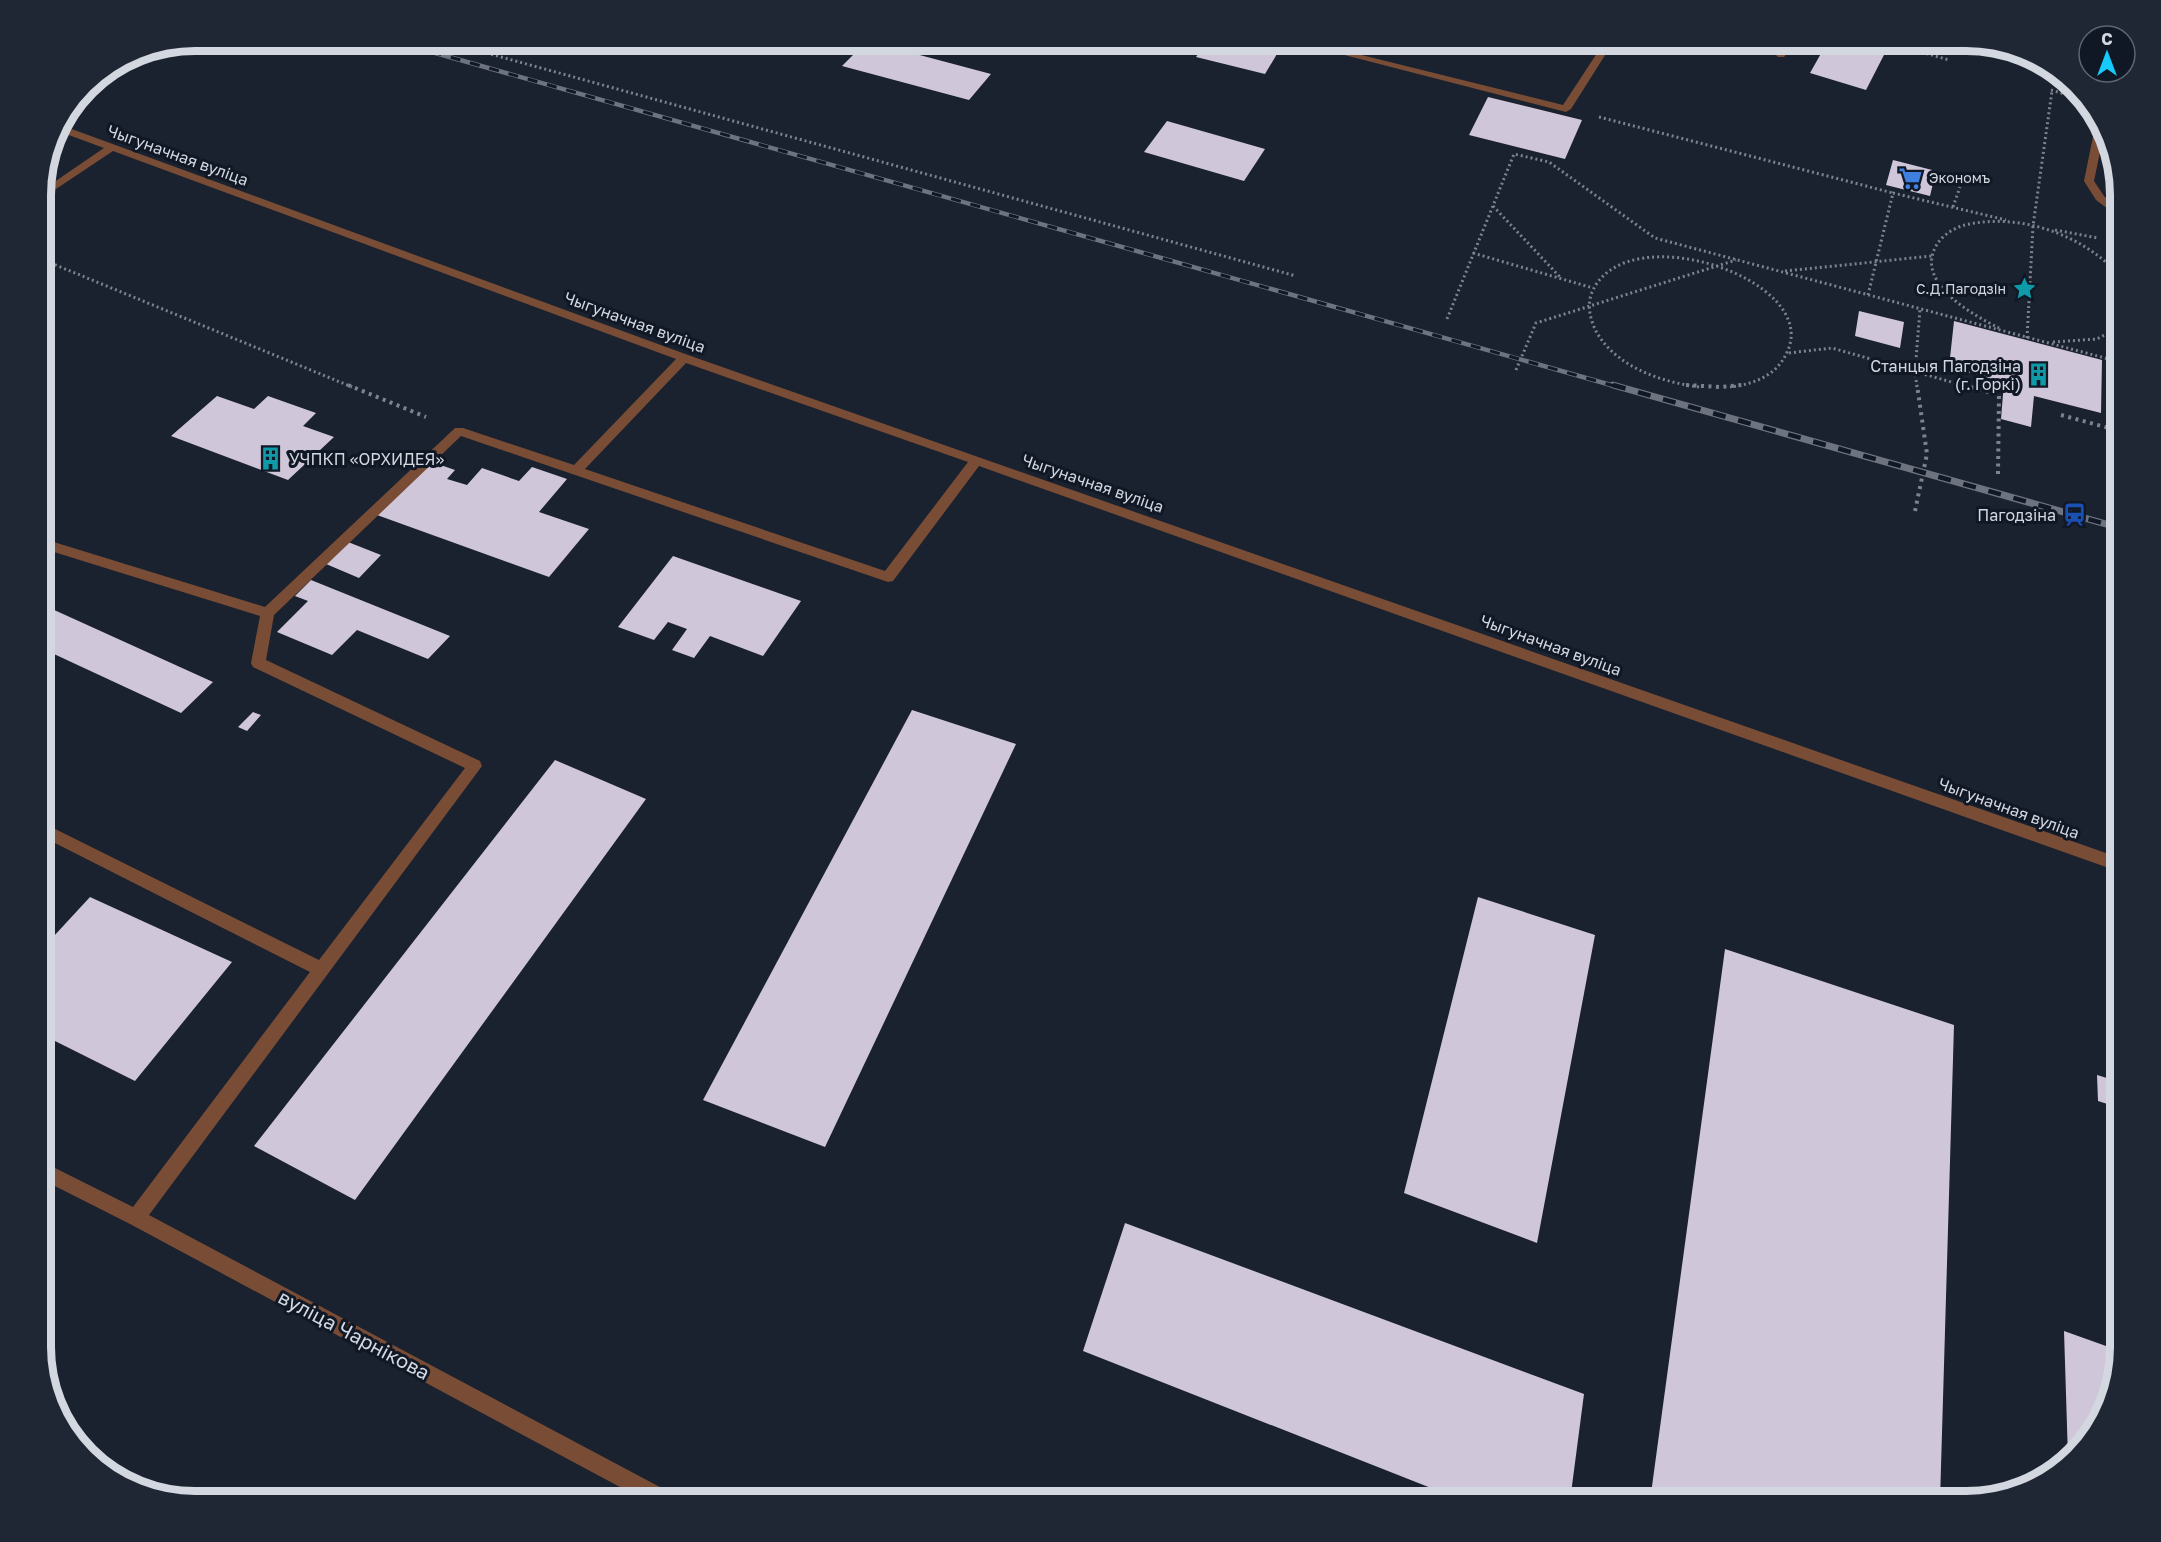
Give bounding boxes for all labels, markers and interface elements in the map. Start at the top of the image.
north arrow [2077,24,2137,84]
text: С [2101,29,2113,49]
street label: Чыгуначная вуліца [105,120,251,190]
supermarket icon: Экономъ [1898,165,1924,191]
place label: Экономъ [1929,169,1990,186]
place icon: С.Д.Пагодзін [2011,276,2037,302]
place label: С.Д.Пагодзін [1916,280,2006,297]
street label: Чыгуначная вуліца [562,287,708,357]
place label: Станцыя Пагодзіна (г. Горкі) [1870,356,2021,394]
building icon: Станцыя Пагодзіна (г. Горкі) [2026,362,2052,388]
building icon: УЧПКП «ОРХИДЕЯ» [258,446,284,472]
place label: УЧПКП «ОРХИДЕЯ» [289,449,445,469]
street label: Чыгуначная вуліца [1019,449,1167,517]
station icon: Пагодзіна [2061,502,2087,528]
place label: Пагодзіна [1977,505,2056,525]
street label: Чыгуначная вуліца [1478,610,1624,680]
street label: Чыгуначная вуліца [1936,773,2082,843]
street label: вуліца Чарнікова [275,1284,434,1384]

